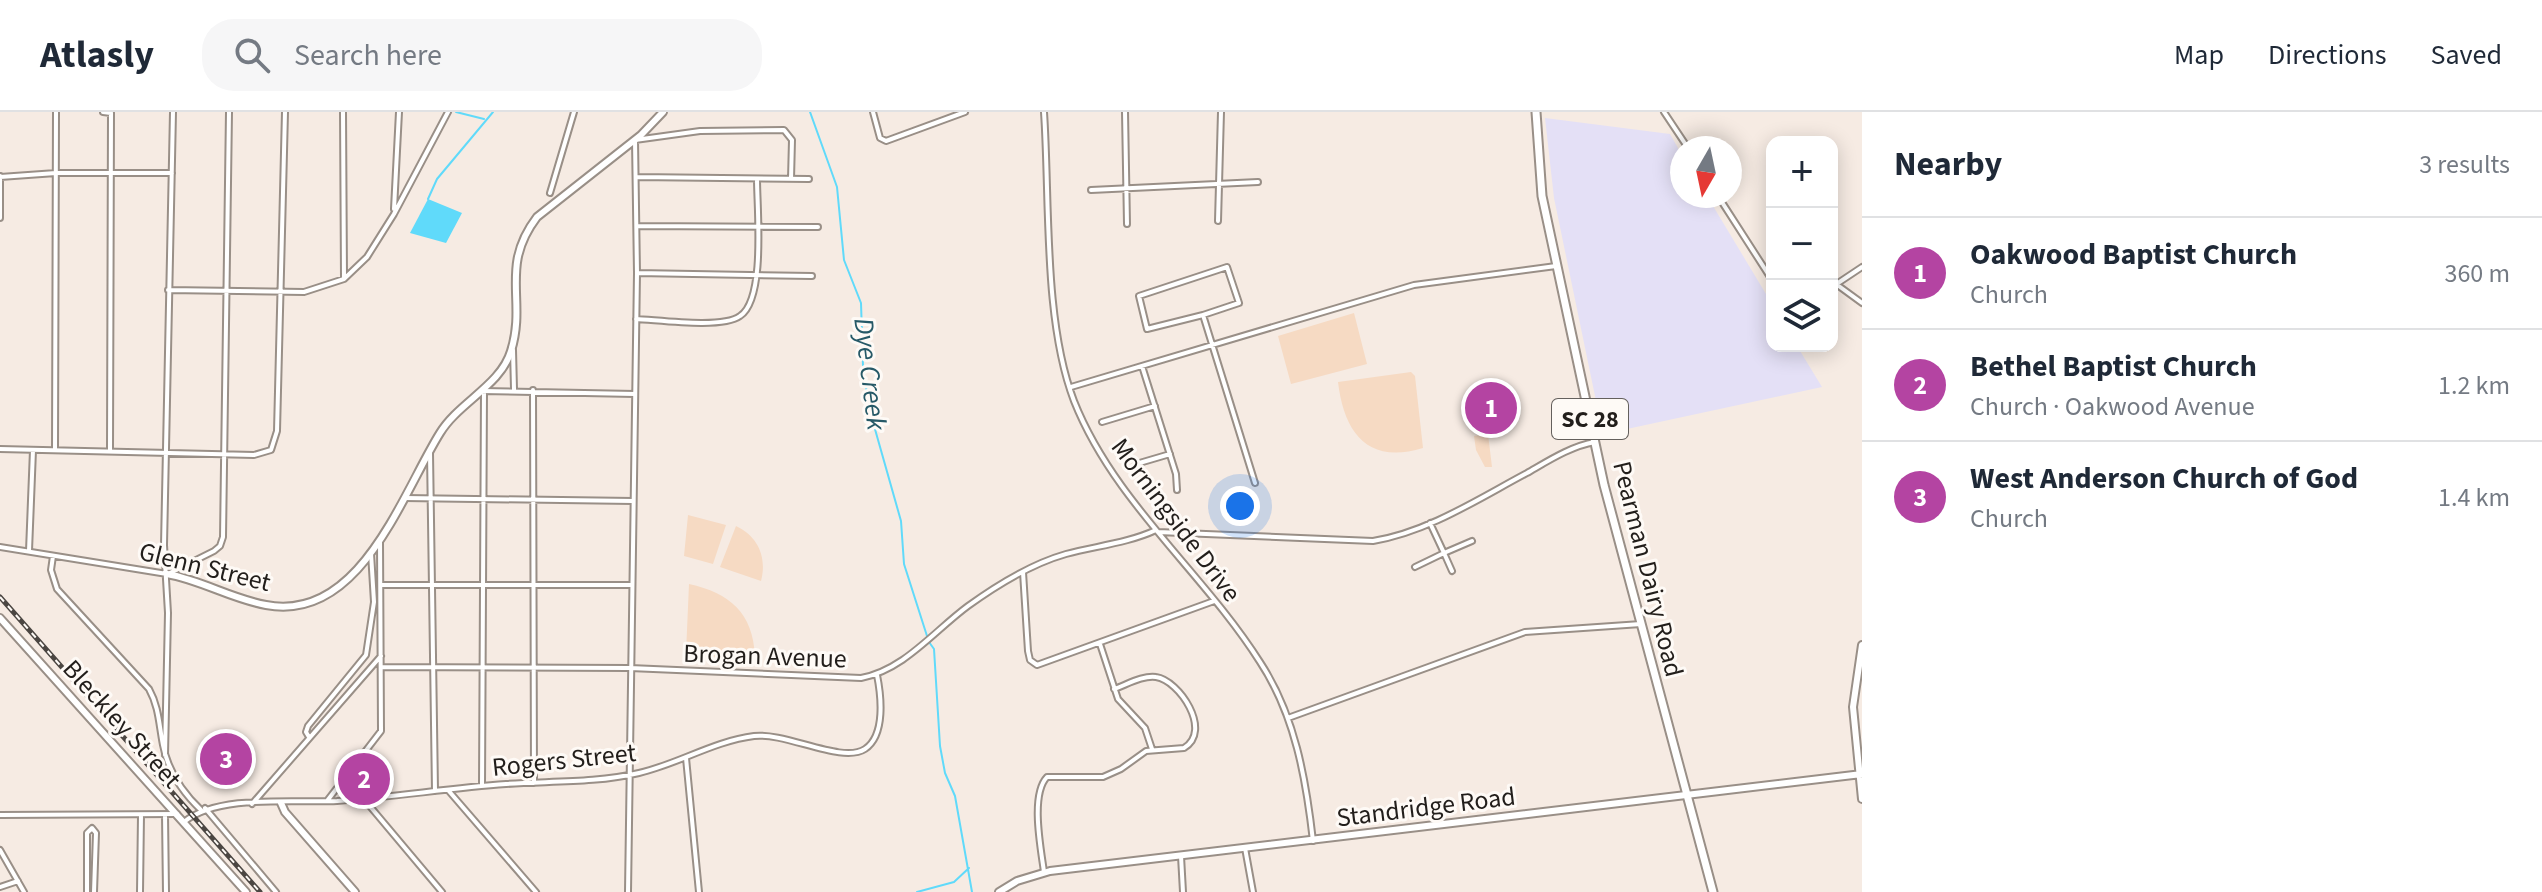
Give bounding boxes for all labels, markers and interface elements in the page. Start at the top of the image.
search box [202,19,762,91]
text: Atlasly [40,28,154,82]
icon: search [230,33,274,77]
text: Search here [294,34,442,77]
text: Map [2174,35,2224,75]
text: Directions [2268,35,2387,75]
text: Saved [2431,35,2502,75]
north arrow [1670,136,1742,208]
map controls [1766,136,1838,352]
button: + [1766,136,1838,208]
text: Nearby [1894,140,2002,189]
text: 3 results [2419,146,2510,183]
button: − [1766,208,1838,280]
text: Oakwood Baptist Church [1970,233,2297,276]
text: 1 [1913,255,1927,292]
text: 360 m [2444,255,2510,292]
text: Church [1970,276,2048,313]
button: layers [1766,280,1838,352]
water label: Dye Creek [843,315,897,433]
text: Bethel Baptist Church [1970,345,2257,388]
text: 2 [1913,367,1927,404]
text: 1.2 km [2438,367,2510,404]
pin: 1 [1465,378,1517,438]
text: Church · Oakwood Avenue [1970,388,2255,425]
road number: SC 28 [1552,399,1628,439]
street label: Morningside Drive [1102,431,1250,609]
street label: Pearman Dairy Road [1603,457,1693,681]
text: West Anderson Church of God [1970,457,2358,500]
text: 3 [1913,479,1927,516]
text: 1.4 km [2438,479,2510,516]
your location [1220,486,1260,526]
text: Church [1970,500,2048,537]
street label: Glenn Street [135,533,275,601]
street label: Brogan Avenue [683,635,847,677]
street label: Bleckley Street [54,652,190,797]
pin: 3 [200,729,252,789]
street label: Rogers Street [490,734,638,786]
pin: 2 [338,749,390,809]
street label: Standridge Road [1335,778,1517,836]

